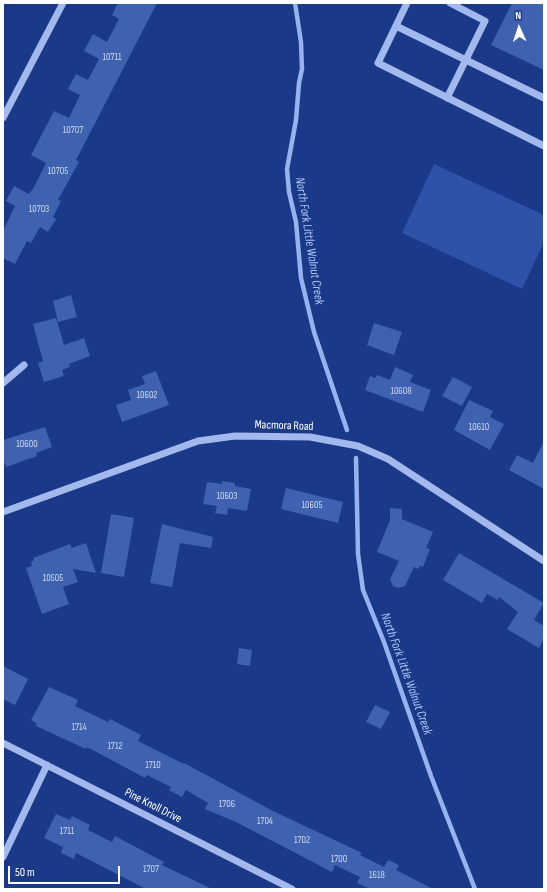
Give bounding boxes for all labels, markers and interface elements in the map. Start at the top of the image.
north arrow [499,8,539,48]
text: N [515,9,522,22]
house number: 10711 [103,51,121,63]
house number: 10707 [63,124,83,136]
house number: 10705 [48,165,68,177]
water label: North Fork Little Walnut Creek [291,176,327,306]
house number: 10703 [29,203,49,215]
house number: 10608 [390,385,412,397]
house number: 10602 [137,389,157,401]
street label: Macmora Road [254,418,314,434]
house number: 10610 [469,421,489,433]
house number: 10600 [16,438,38,450]
house number: 10603 [217,490,237,502]
house number: 10605 [302,499,322,511]
house number: 10505 [43,572,63,584]
water label: North Fork Little Walnut Creek [377,611,435,737]
house number: 1714 [71,721,87,733]
house number: 1712 [107,740,123,752]
house number: 1710 [145,759,161,771]
street label: Pine Knoll Drive [122,786,184,826]
house number: 1706 [219,798,235,810]
house number: 1704 [257,815,273,827]
house number: 1711 [60,825,74,837]
house number: 1702 [294,834,310,846]
house number: 1700 [331,853,347,865]
scale bar [10,858,122,884]
house number: 1707 [143,863,159,875]
text: 50 m [15,865,35,880]
house number: 1618 [369,869,385,881]

